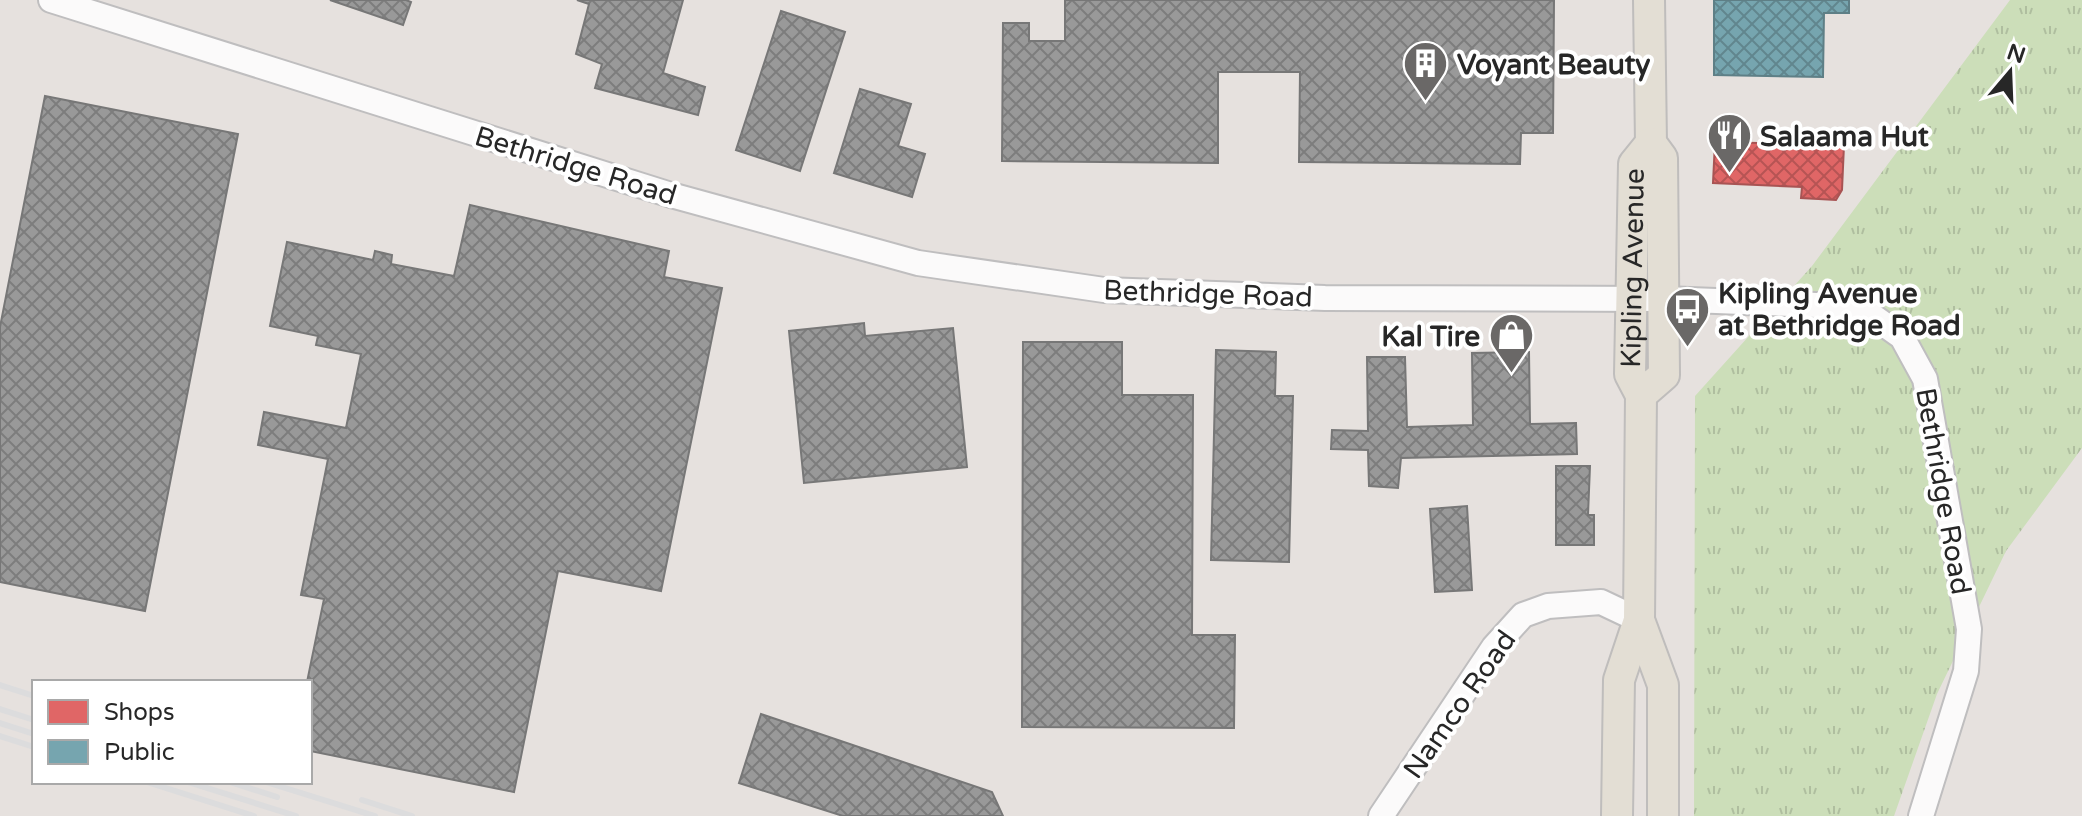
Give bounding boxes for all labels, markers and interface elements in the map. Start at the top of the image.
north arrow [1970,32,2050,112]
text: N [2004,39,2029,69]
building icon: Voyant Beauty [1402,40,1450,103]
place label: Voyant Beauty [1457,48,1650,82]
restaurant icon: Salaama Hut [1705,112,1753,175]
street label: Bethridge Road [471,119,681,213]
place label: Salaama Hut [1760,120,1929,154]
street label: Kipling Avenue [1614,168,1652,368]
street label: Bethridge Road [1103,273,1313,315]
place label: Kipling Avenue at Bethridge Road [1718,277,1961,343]
bus stop icon: Kipling Avenue at Bethridge Road [1663,285,1711,348]
shop icon: Kal Tire [1487,312,1535,375]
place label: Kal Tire [1381,320,1480,354]
street label: Bethridge Road [1908,385,1978,597]
street label: Namco Road [1396,624,1523,785]
legend [32,680,312,784]
text: Shops [104,698,174,727]
text: Public [104,738,174,767]

